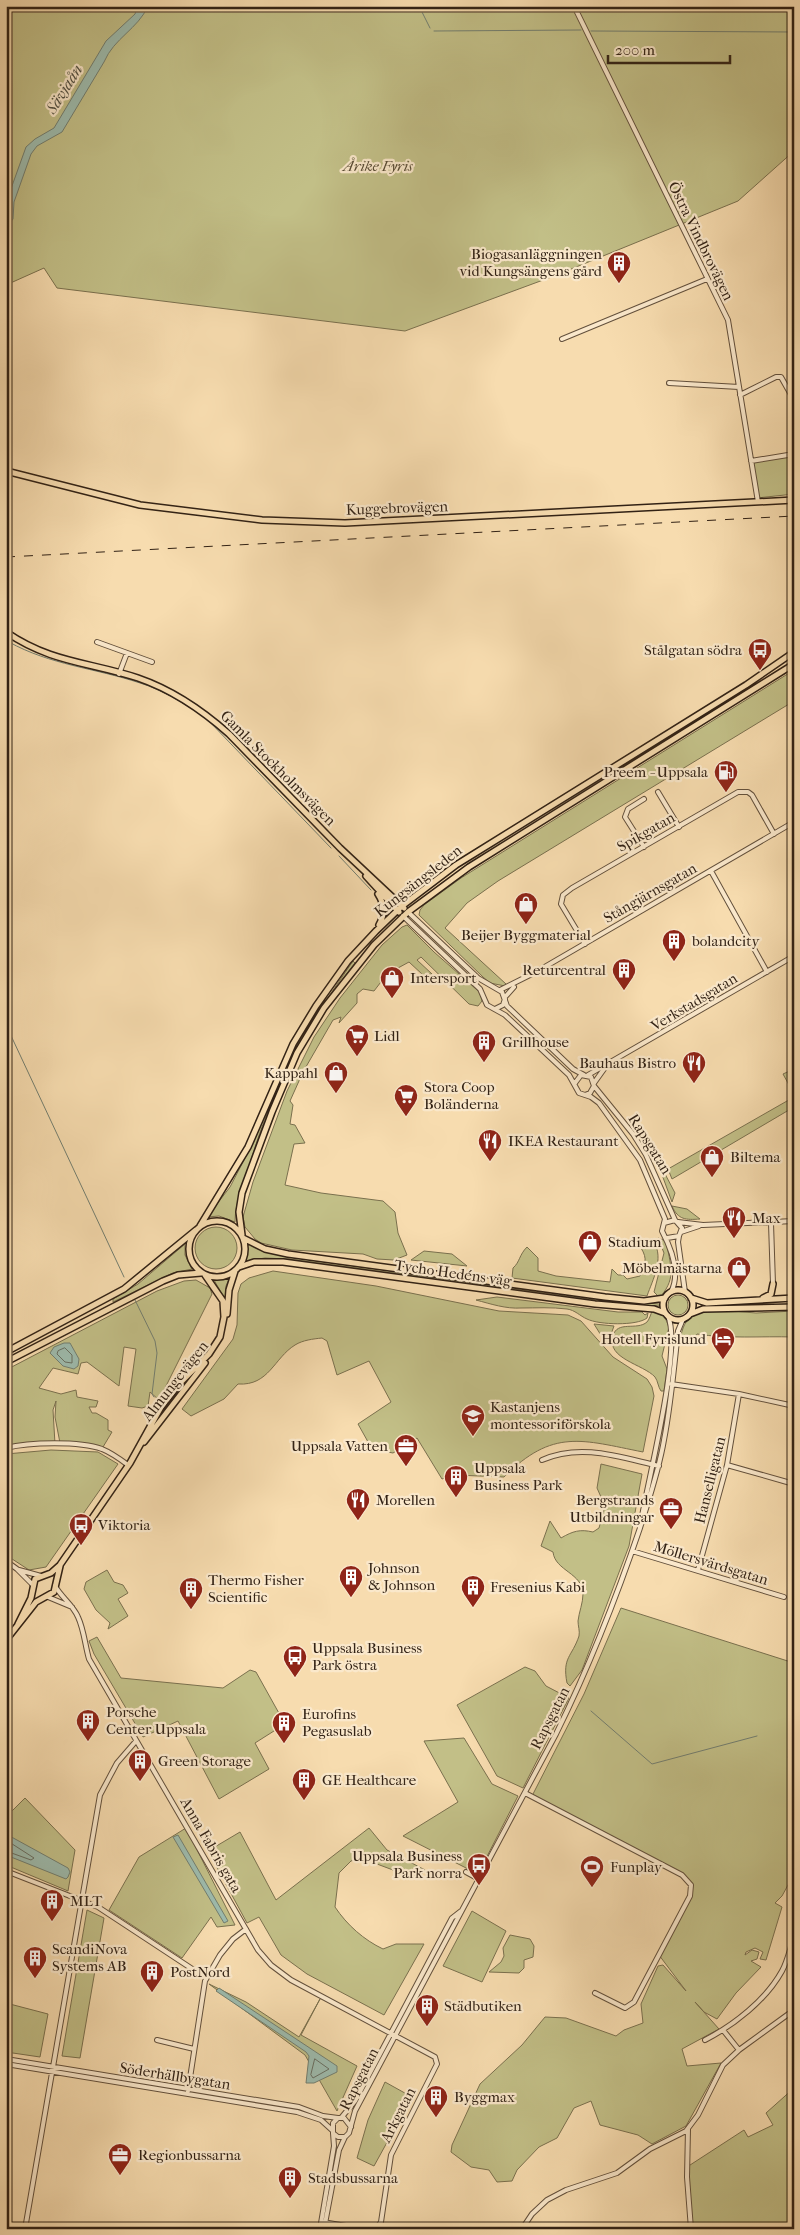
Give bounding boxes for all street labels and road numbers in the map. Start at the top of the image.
street label: Östra Vindbrovägen [664,179,738,304]
street label: Kuggebrovägen [346,497,449,519]
street label: Gamla Stockholmsvägen [217,707,340,830]
street label: Spikgatan [614,808,678,856]
street label: Kungsängsleden [371,841,466,921]
street label: Stångjärnsgatan [600,859,700,927]
street label: Verkstadsgatan [647,969,741,1035]
street label: Rapsgatan [624,1111,676,1178]
street label: Tycho Hedéns väg [393,1256,514,1290]
street label: Almungevägen [137,1337,212,1426]
street label: Hanselligatan [690,1434,730,1525]
street label: Möllersvärdsgatan [652,1537,771,1589]
street label: Rapsgatan [527,1684,574,1752]
street label: Anna Fabris gata [176,1793,246,1897]
street label: Rapsgatan [336,2045,383,2113]
street label: Söderhällbygatan [118,2058,232,2094]
street label: Arkgatan [376,2084,420,2147]

